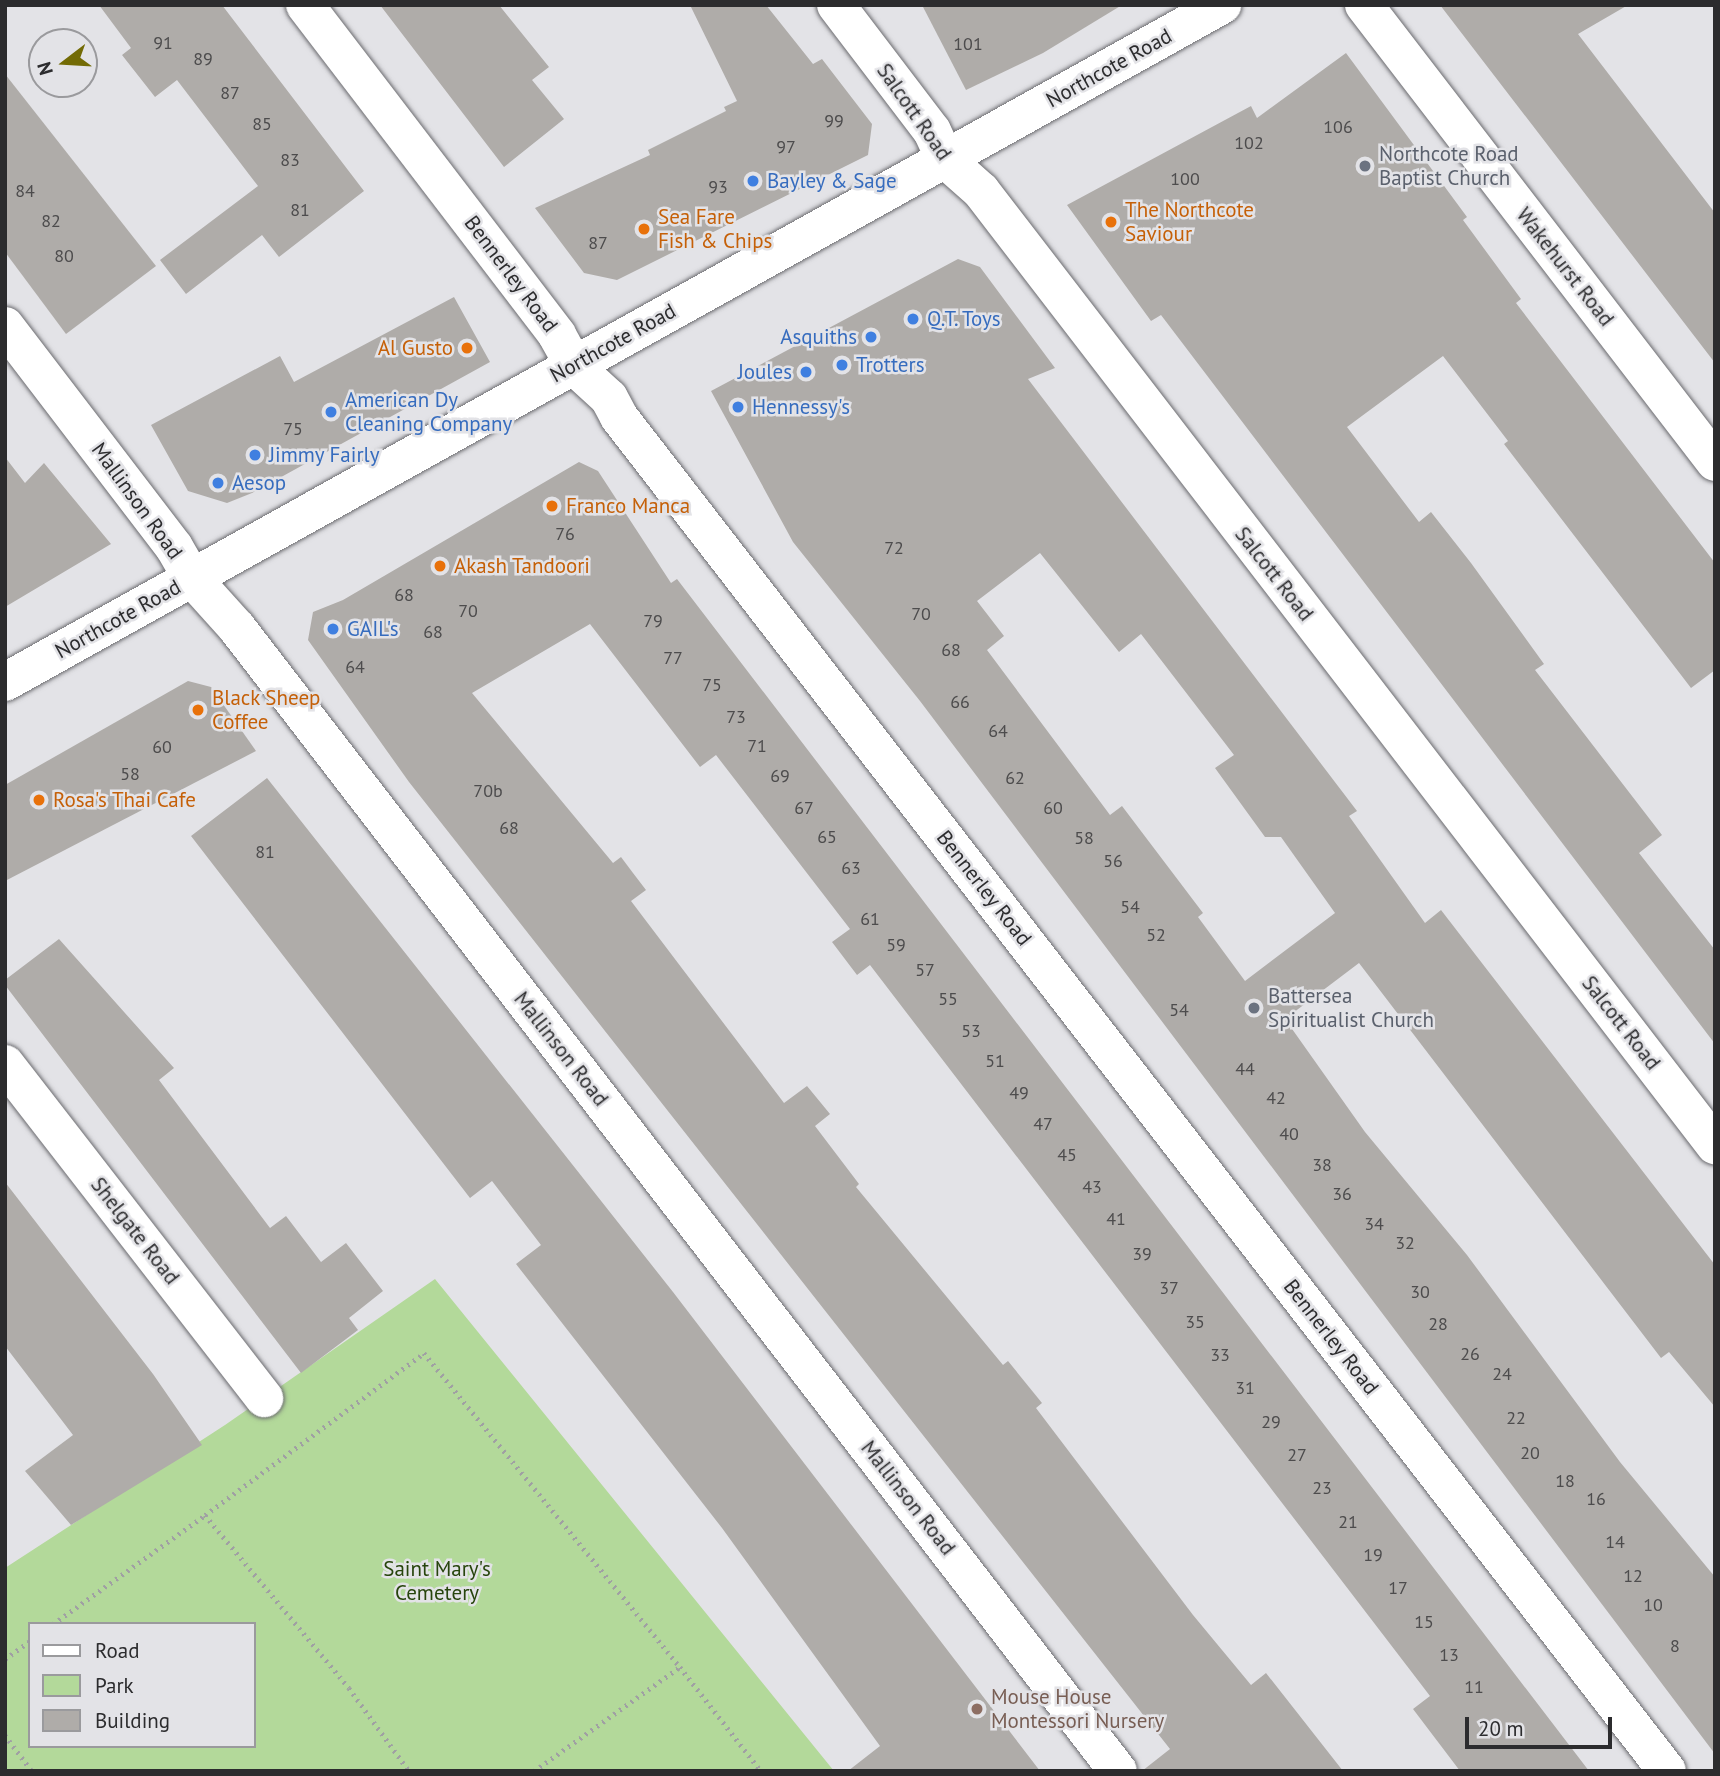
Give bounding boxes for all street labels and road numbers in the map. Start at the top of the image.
street label: Northcote Road [1042,23,1176,113]
street label: Salcott Road [871,59,957,165]
street label: Wakehurst Road [1511,203,1619,331]
street label: Bennerley Road [459,211,563,337]
street label: Northcote Road [546,298,680,388]
street label: Mallinson Road [86,438,188,564]
street label: Salcott Road [1230,522,1318,626]
street label: Northcote Road [51,574,185,664]
street label: Bennerley Road [931,825,1037,951]
street label: Salcott Road [1577,971,1665,1075]
street label: Mallinson Road [509,987,613,1111]
street label: Shelgate Road [85,1173,185,1289]
street label: Bennerley Road [1278,1274,1384,1400]
street label: Mallinson Road [856,1436,960,1560]

